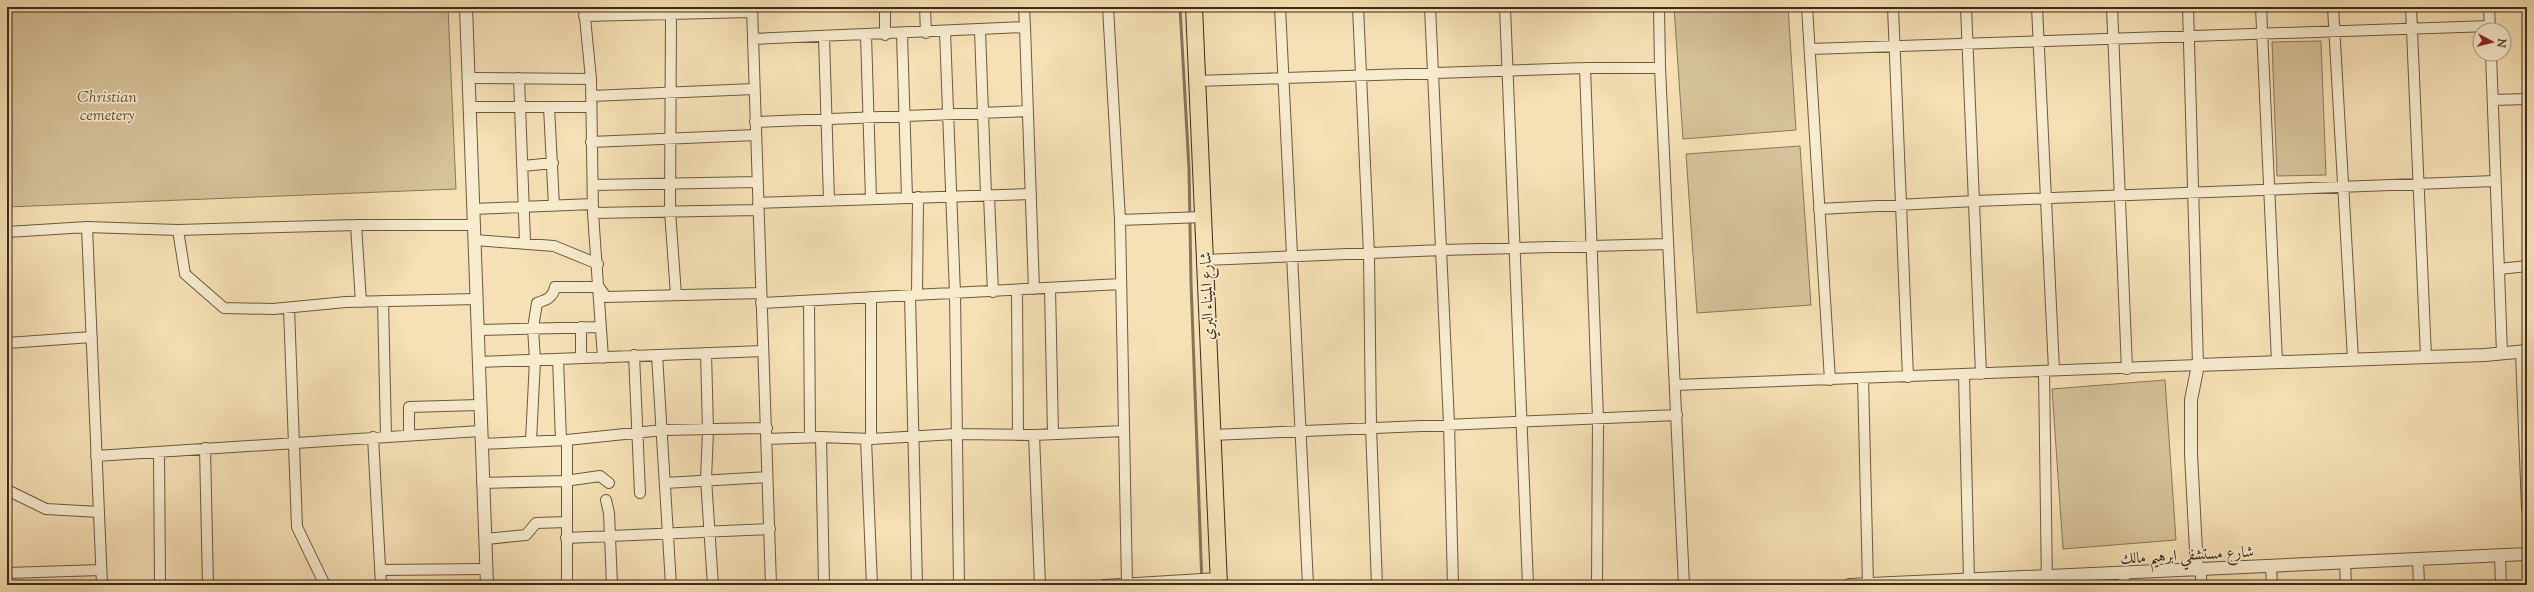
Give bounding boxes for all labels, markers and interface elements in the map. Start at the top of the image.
north arrow [2472,22,2512,62]
text: N [2492,37,2510,49]
park label: Christian cemetery [77,87,138,128]
street label: شارع الميناء البري [1195,251,1222,341]
street label: شارع مستشفي ابرهيم مالك [2120,542,2255,574]

